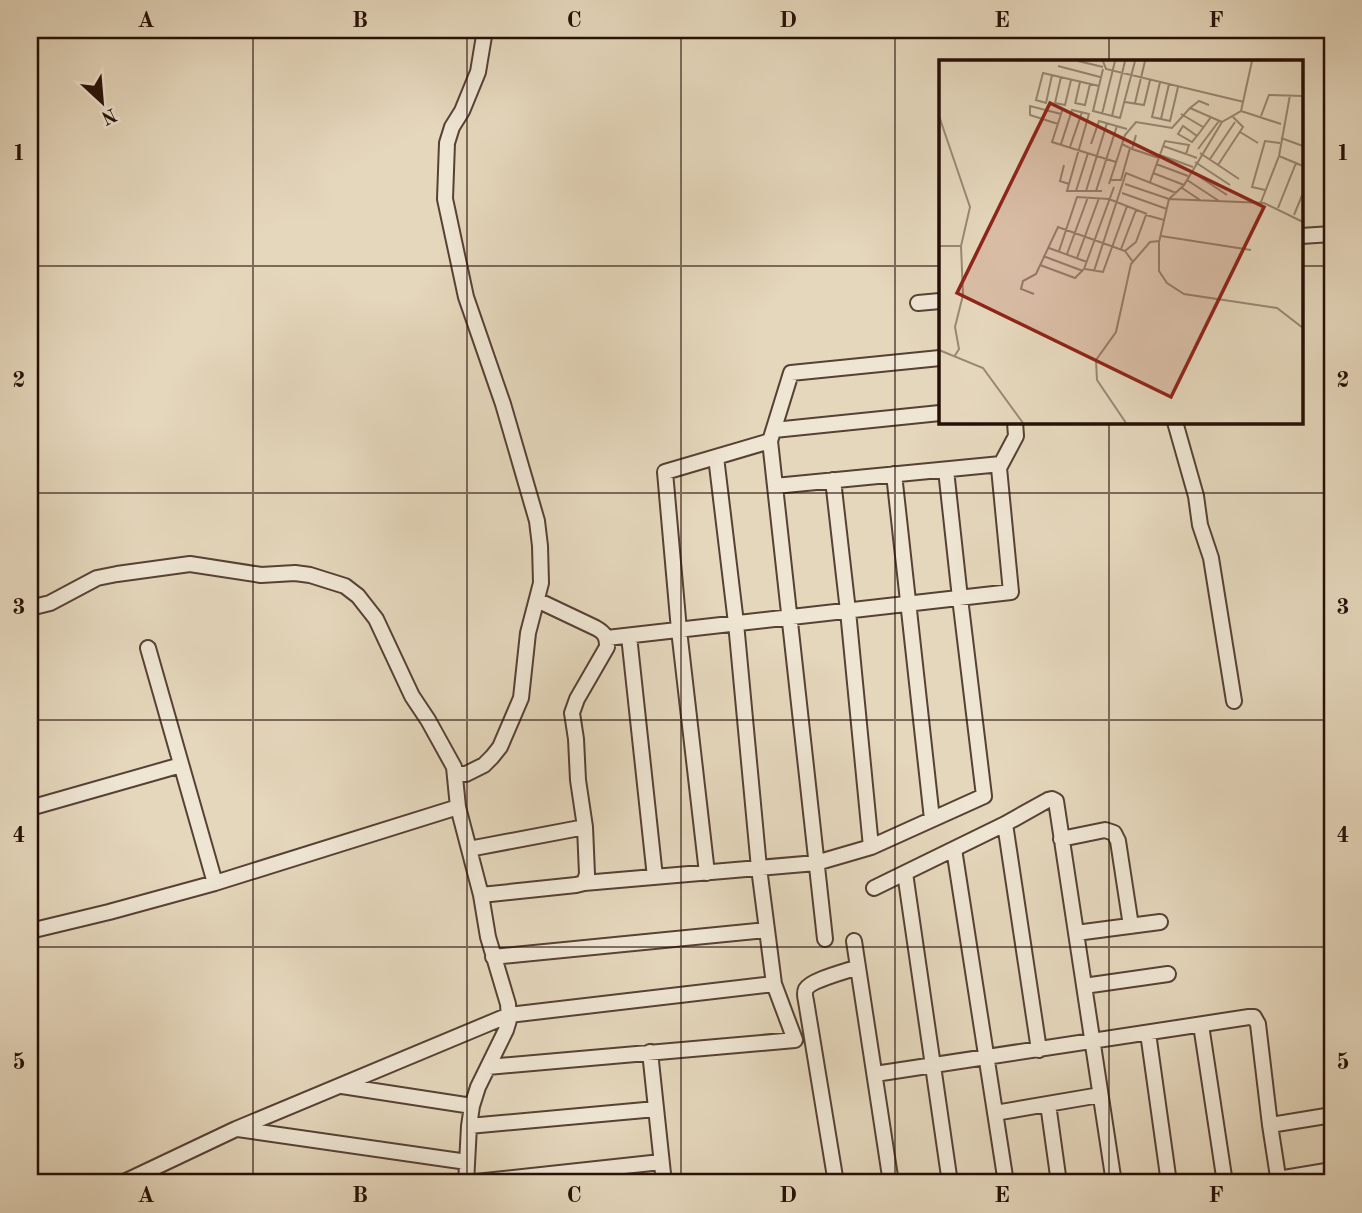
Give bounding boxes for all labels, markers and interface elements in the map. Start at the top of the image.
text: A [137,9,155,32]
text: B [352,9,368,32]
text: C [566,9,582,32]
text: D [779,9,797,32]
text: E [994,9,1010,32]
text: F [1208,9,1224,32]
inset map [939,60,1302,424]
north arrow [66,66,136,136]
text: N [97,103,119,127]
text: 1 [12,142,26,165]
text: 1 [1336,142,1350,165]
text: 2 [12,369,26,392]
text: 2 [1336,369,1350,392]
text: 3 [12,596,26,619]
text: 3 [1336,596,1350,619]
text: 4 [12,824,26,847]
text: 4 [1336,824,1350,847]
text: 5 [12,1051,26,1074]
text: 5 [1336,1051,1350,1074]
text: A [137,1184,155,1207]
text: B [352,1184,368,1207]
text: C [566,1184,582,1207]
text: D [779,1184,797,1207]
text: E [994,1184,1010,1207]
text: F [1208,1184,1224,1207]

